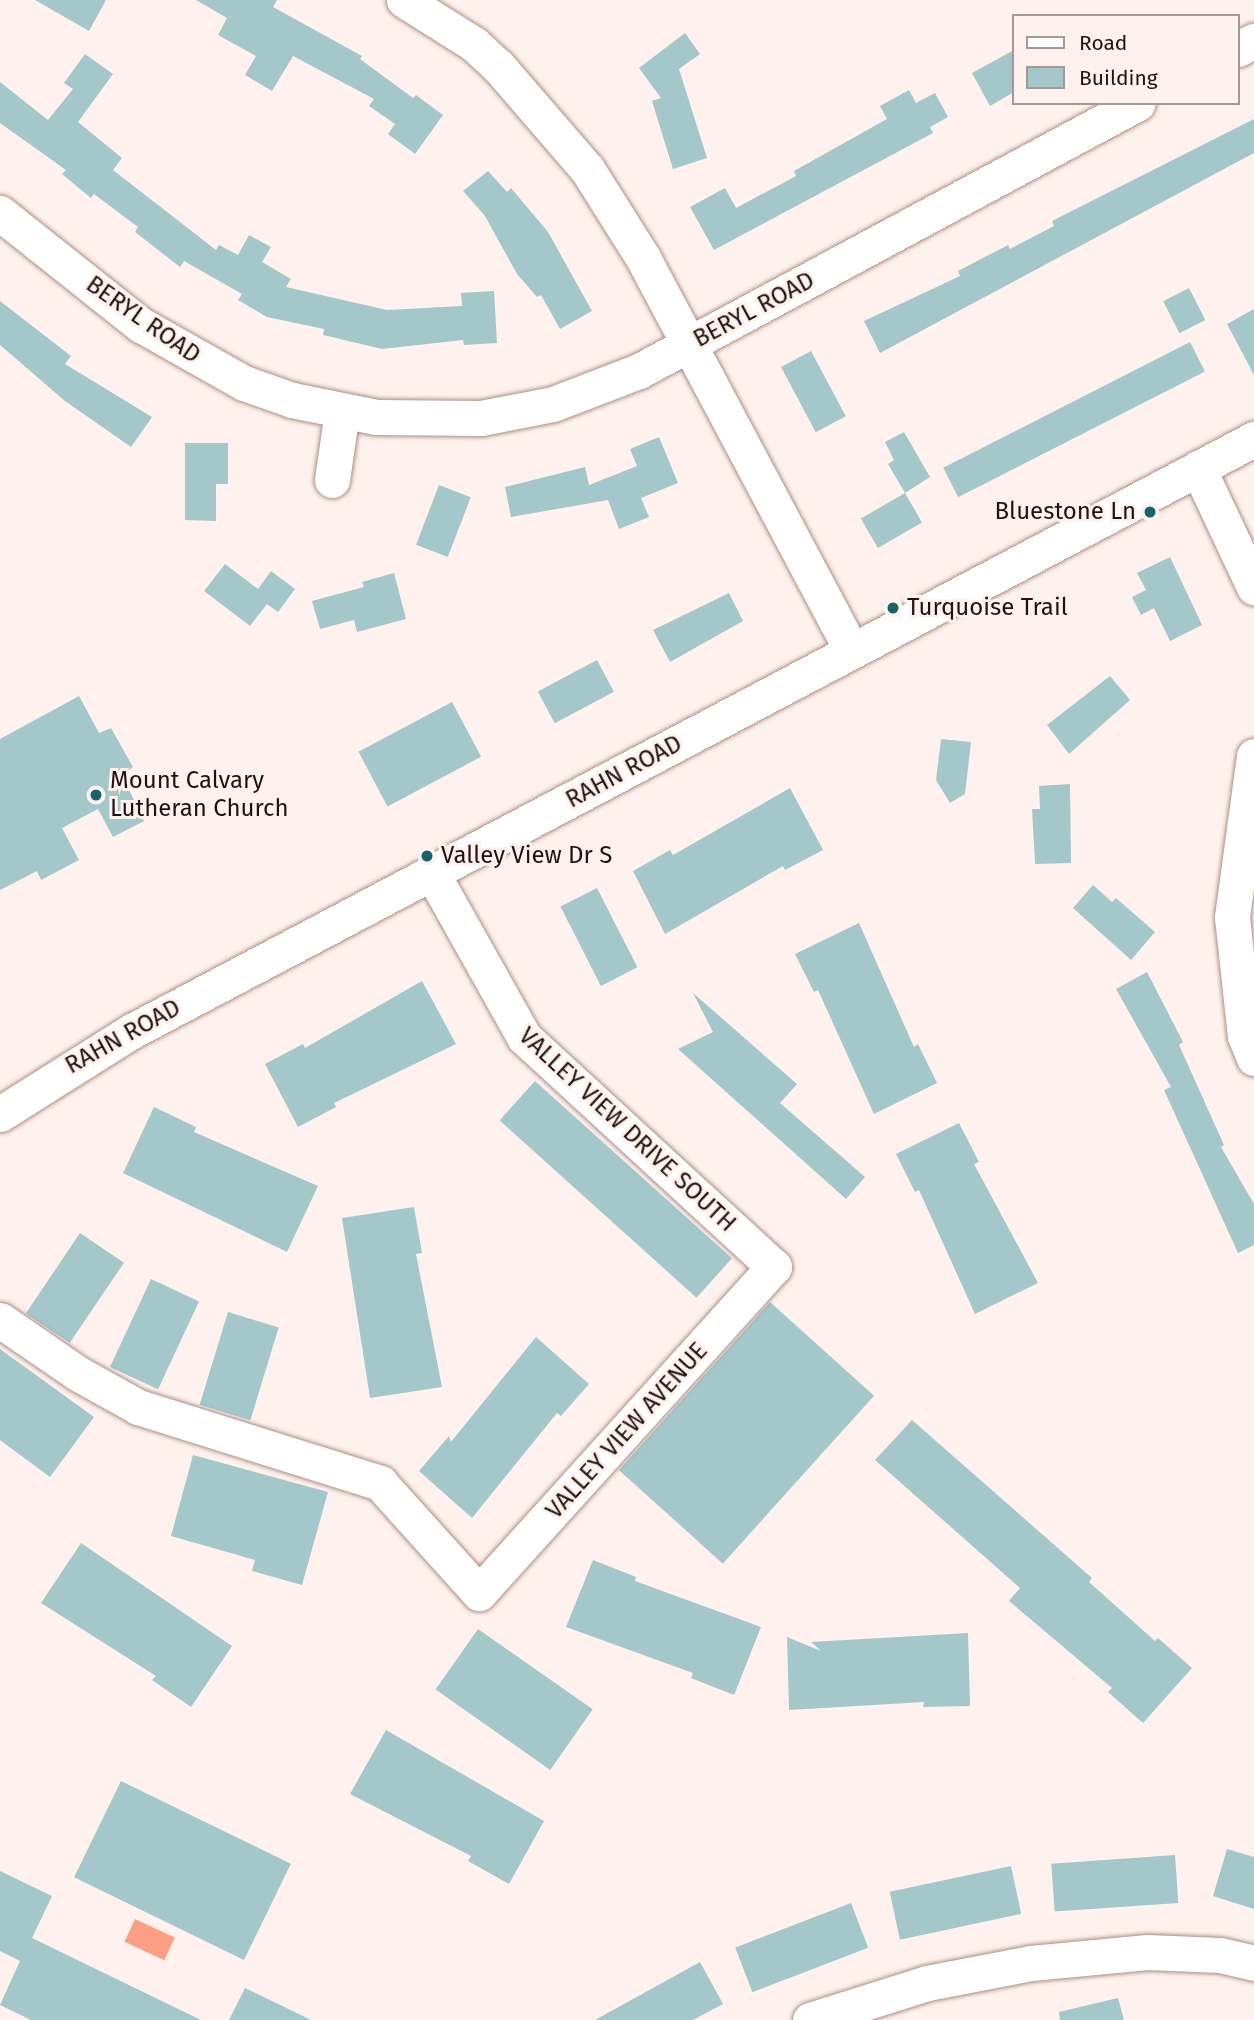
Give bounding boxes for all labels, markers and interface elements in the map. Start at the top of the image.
legend [1012,14,1240,105]
text: Road [1079,30,1127,56]
text: Building [1079,65,1158,91]
street label: BERYL ROAD [689,266,819,354]
street label: BERYL ROAD [80,270,206,370]
place label: Bluestone Ln [995,498,1136,526]
marker: Bluestone Ln [1142,504,1158,520]
place label: Turquoise Trail [907,594,1068,622]
marker: Turquoise Trail [885,600,901,616]
street label: RAHN ROAD [561,729,687,815]
place label: Mount Calvary Lutheran Church [110,767,289,823]
marker: Mount Calvary Lutheran Church [88,787,104,803]
place label: Valley View Dr S [441,842,612,870]
marker: Valley View Dr S [419,848,435,864]
street label: RAHN ROAD [60,994,186,1080]
street label: VALLEY VIEW DRIVE SOUTH [512,1022,742,1238]
street label: VALLEY VIEW AVENUE [540,1337,714,1525]

